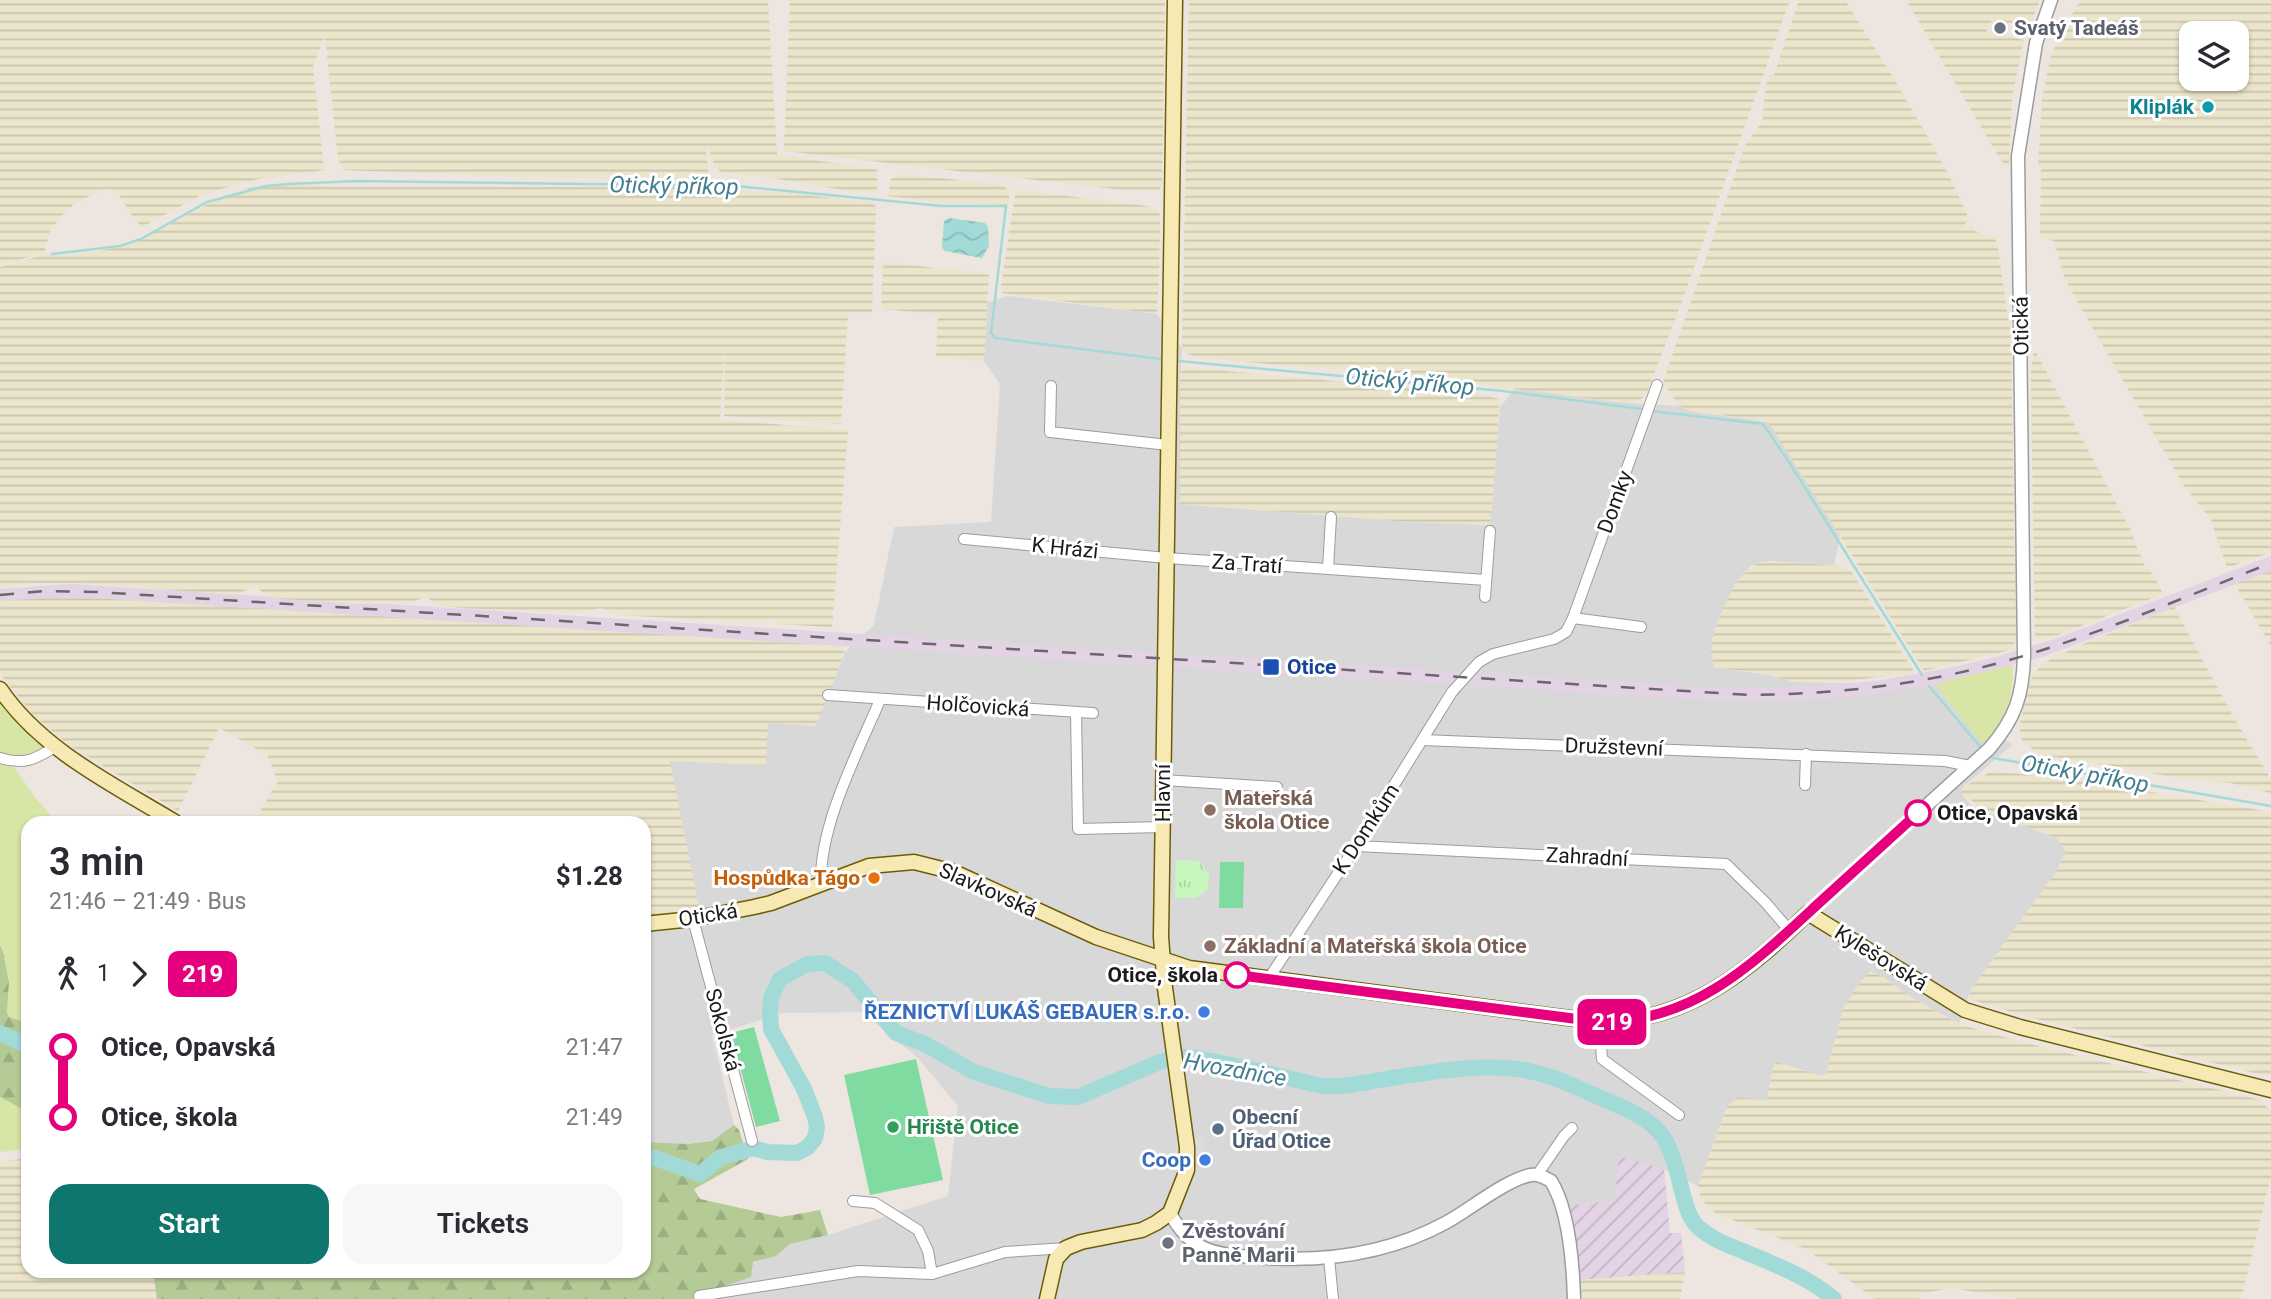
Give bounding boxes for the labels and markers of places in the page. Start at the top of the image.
place label: Svatý Tadeáš [2014,16,2139,40]
marker: Svatý Tadeáš [1992,20,2008,36]
place label: Kliplák [2130,95,2195,119]
marker: Kliplák [2200,99,2216,115]
place label: Otice [1287,655,1336,679]
marker: Otice [1261,657,1281,677]
place label: Mateřská škola Otice [1224,786,1329,834]
marker: Otice, Opavská [1905,800,1931,826]
place label: Otice, Opavská [1937,801,2078,825]
marker: Mateřská škola Otice [1202,802,1218,818]
place label: Hospůdka Tágo [713,866,860,890]
marker: Hospůdka Tágo [866,870,882,886]
place label: Základní a Mateřská škola Otice [1224,934,1527,958]
marker: Základní a Mateřská škola Otice [1202,938,1218,954]
marker: Otice, škola [1224,962,1250,988]
place label: Otice, škola [1108,963,1218,987]
place label: ŘEZNICTVÍ LUKÁŠ GEBAUER s.r.o. [864,1000,1190,1024]
marker: ŘEZNICTVÍ LUKÁŠ GEBAUER s.r.o. [1196,1004,1212,1020]
place label: Obecní Úřad Otice [1232,1105,1331,1153]
place label: Hřiště Otice [907,1115,1019,1139]
marker: Hřiště Otice [885,1119,901,1135]
marker: Obecní Úřad Otice [1210,1121,1226,1137]
place label: Coop [1142,1148,1191,1172]
marker: Coop [1197,1152,1213,1168]
place label: Zvěstování Panně Marii [1182,1219,1295,1267]
marker: Zvěstování Panně Marii [1160,1235,1176,1251]

